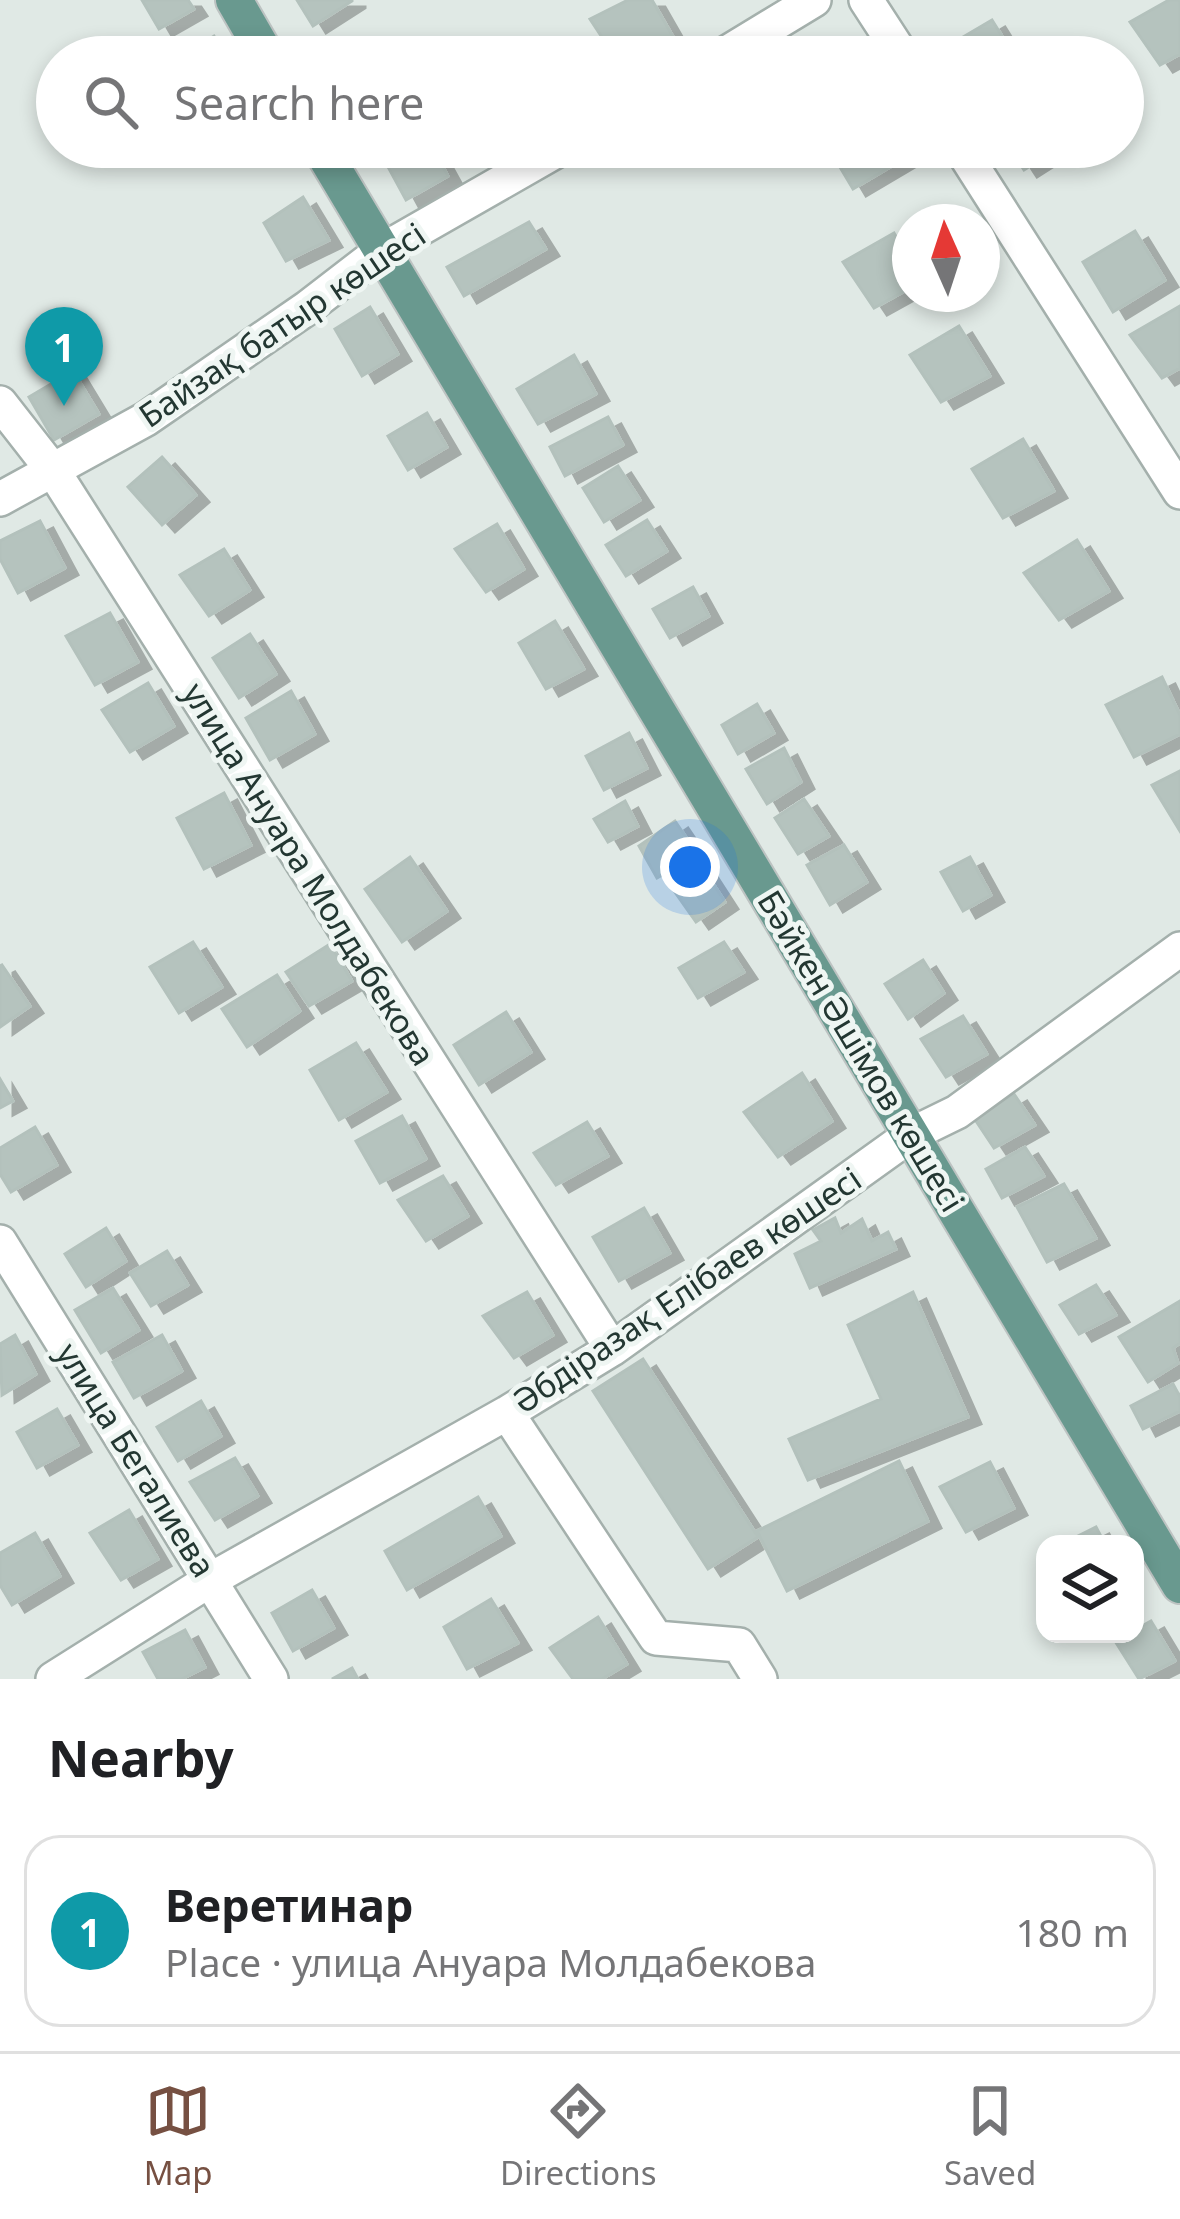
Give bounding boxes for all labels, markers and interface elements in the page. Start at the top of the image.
search box [36,36,1144,168]
icon: search [78,69,144,135]
text: Search here [174,72,424,133]
north arrow [892,204,1000,312]
street label: Байзақ батыр көшесі [130,212,434,437]
pin: 1 [25,307,103,406]
street label: улица Ануара Молдабекова [173,674,446,1074]
your location [660,837,720,897]
street label: Бәйкен Әшімов көшесі [748,882,975,1220]
street label: Әбдіразақ Елібаев көшесі [504,1156,870,1423]
street label: улица Бегалиева [46,1334,227,1585]
map controls [1036,1535,1144,1643]
button: layers [1036,1535,1144,1643]
text: Nearby [48,1722,234,1792]
text: Веретинар [165,1874,413,1935]
text: 1 [79,1905,101,1958]
text: 180 m [1015,1905,1129,1958]
text: Place · улица Ануара Молдабекова [165,1935,817,1988]
tab: Map [144,2078,212,2195]
tab: Directions [500,2078,657,2195]
tab: Saved [944,2078,1036,2195]

